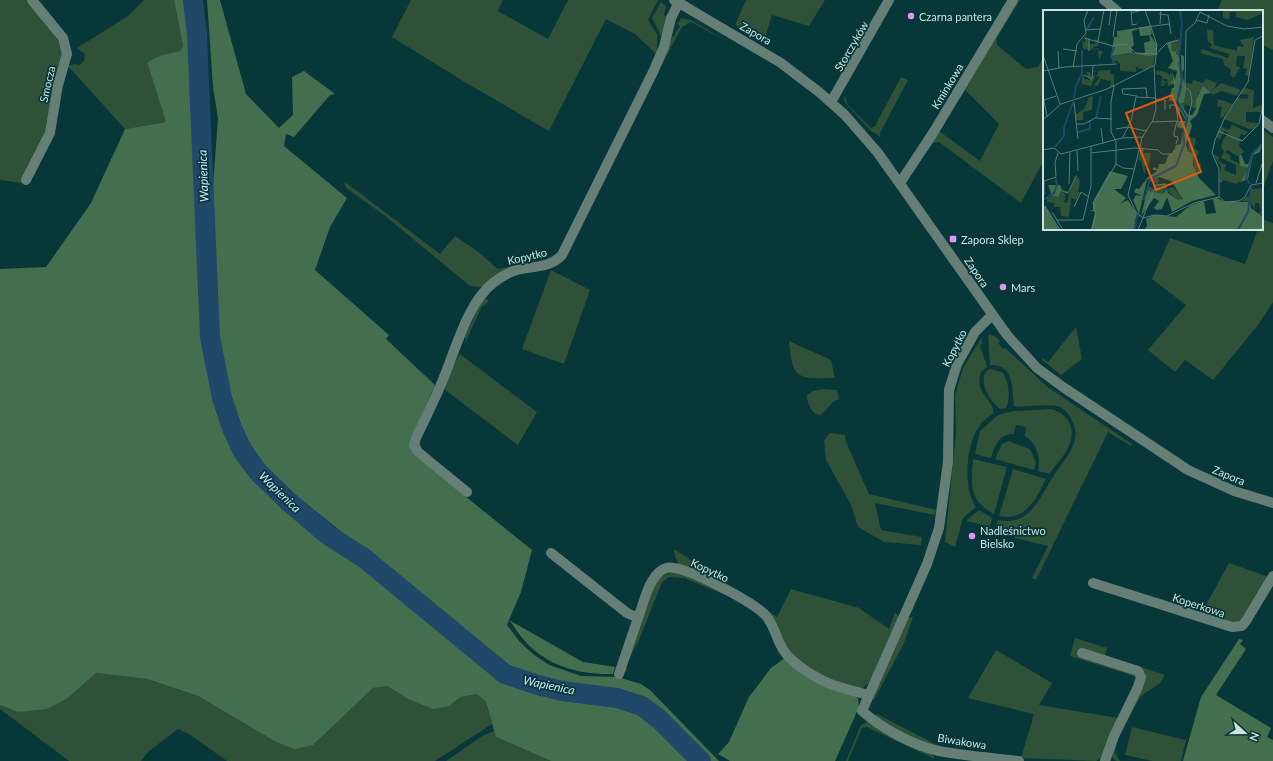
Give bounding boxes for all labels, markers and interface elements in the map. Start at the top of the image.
place label: Czarna pantera [919,10,992,23]
inset map [1043,10,1263,230]
marker: Czarna pantera [906,11,916,21]
street label: Storczyków [831,18,871,73]
street label: Zapora [738,19,774,47]
street label: Kminkowa [928,61,966,111]
street label: Smocza [37,65,57,103]
water label: Wapienica [195,150,211,202]
place label: Zapora Sklep [961,233,1024,246]
marker: Zapora Sklep [948,234,958,244]
street label: Kopytko [506,245,548,267]
street label: Zapora [962,254,992,290]
place label: Mars [1011,281,1035,294]
marker: Mars [998,282,1008,292]
street label: Kopytko [939,327,969,369]
street label: Zapora [1211,463,1247,487]
water label: Wapienica [256,468,304,516]
place label: Nadleśnictwo Bielsko [980,524,1046,550]
marker: Nadleśnictwo Bielsko [967,531,977,541]
street label: Kopytko [689,556,731,584]
street label: Koperkowa [1171,590,1227,620]
water label: Wapienica [522,672,576,698]
north arrow [1225,713,1265,753]
text: N [1247,730,1262,743]
street label: Biwakowa [937,731,987,751]

